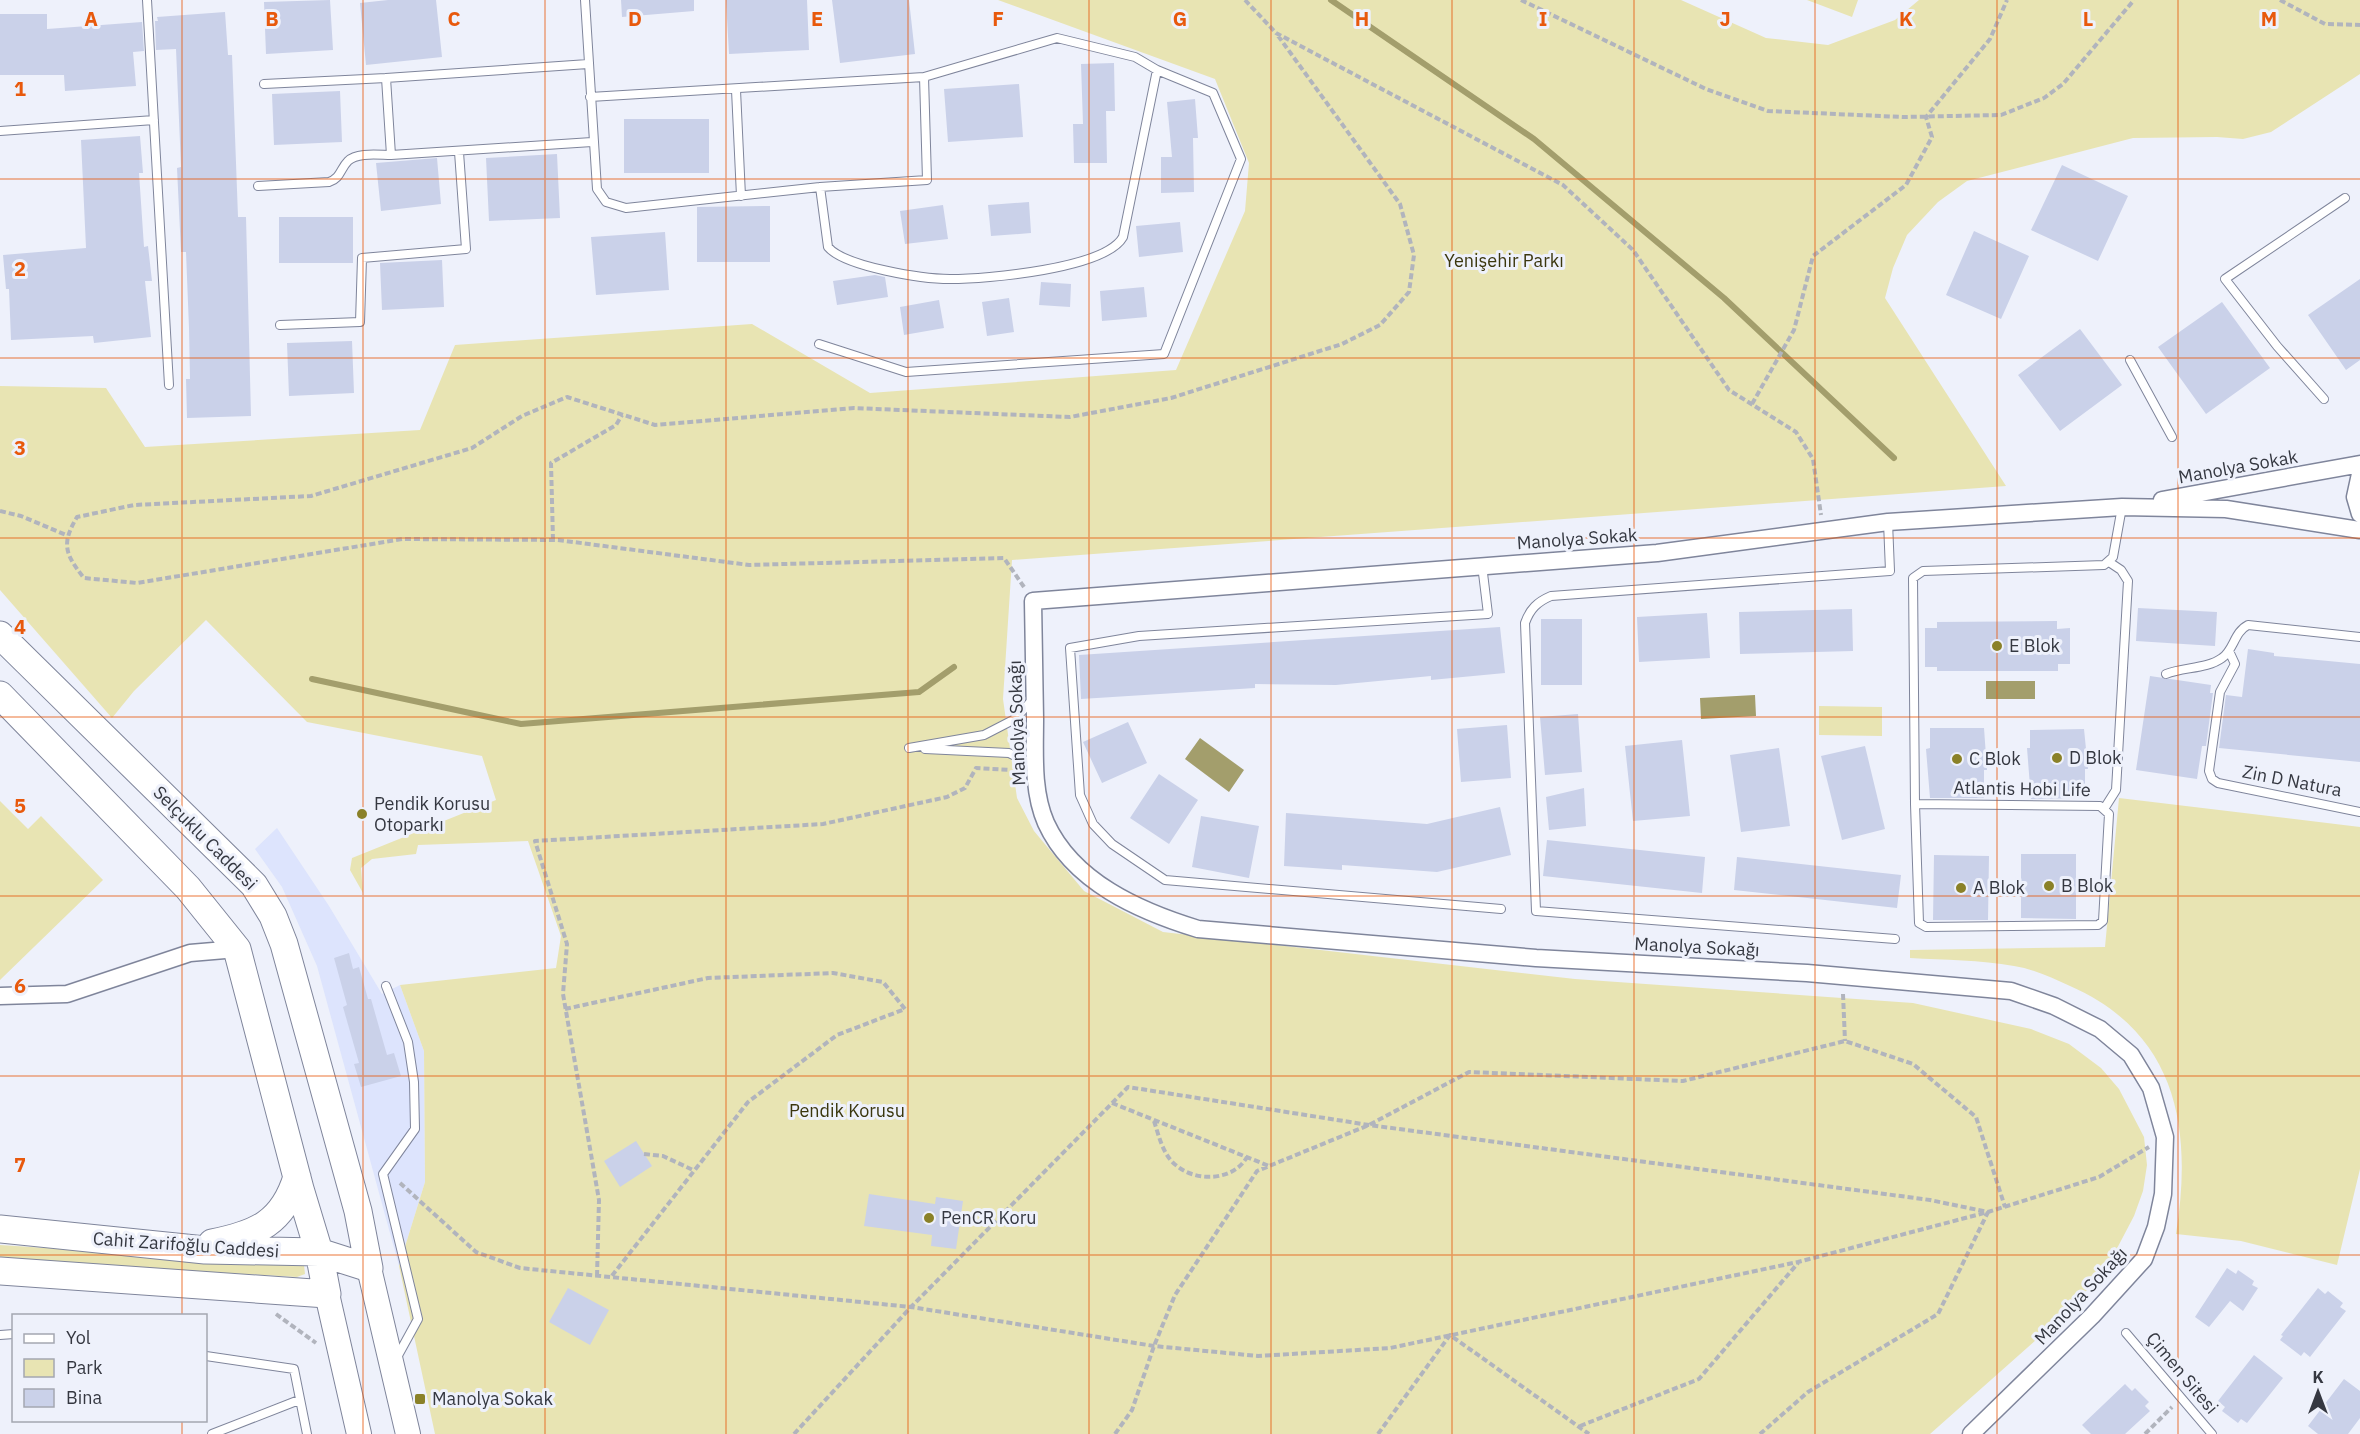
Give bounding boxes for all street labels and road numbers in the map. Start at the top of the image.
street label: Manolya Sokak [2176,445,2300,488]
street label: Manolya Sokak [1516,523,1639,554]
street label: Manolya Sokağı [1003,660,1030,786]
street label: Zin D Natura [2240,760,2344,801]
street label: Atlantis Hobi Life [1953,776,2091,801]
street label: Selçuklu Caddesi [148,781,262,895]
street label: Manolya Sokağı [1634,932,1760,961]
street label: Cahit Zarifoğlu Caddesi [92,1227,280,1262]
street label: Manolya Sokağı [2029,1242,2132,1349]
street label: Çimen Sitesi [2141,1327,2223,1418]

